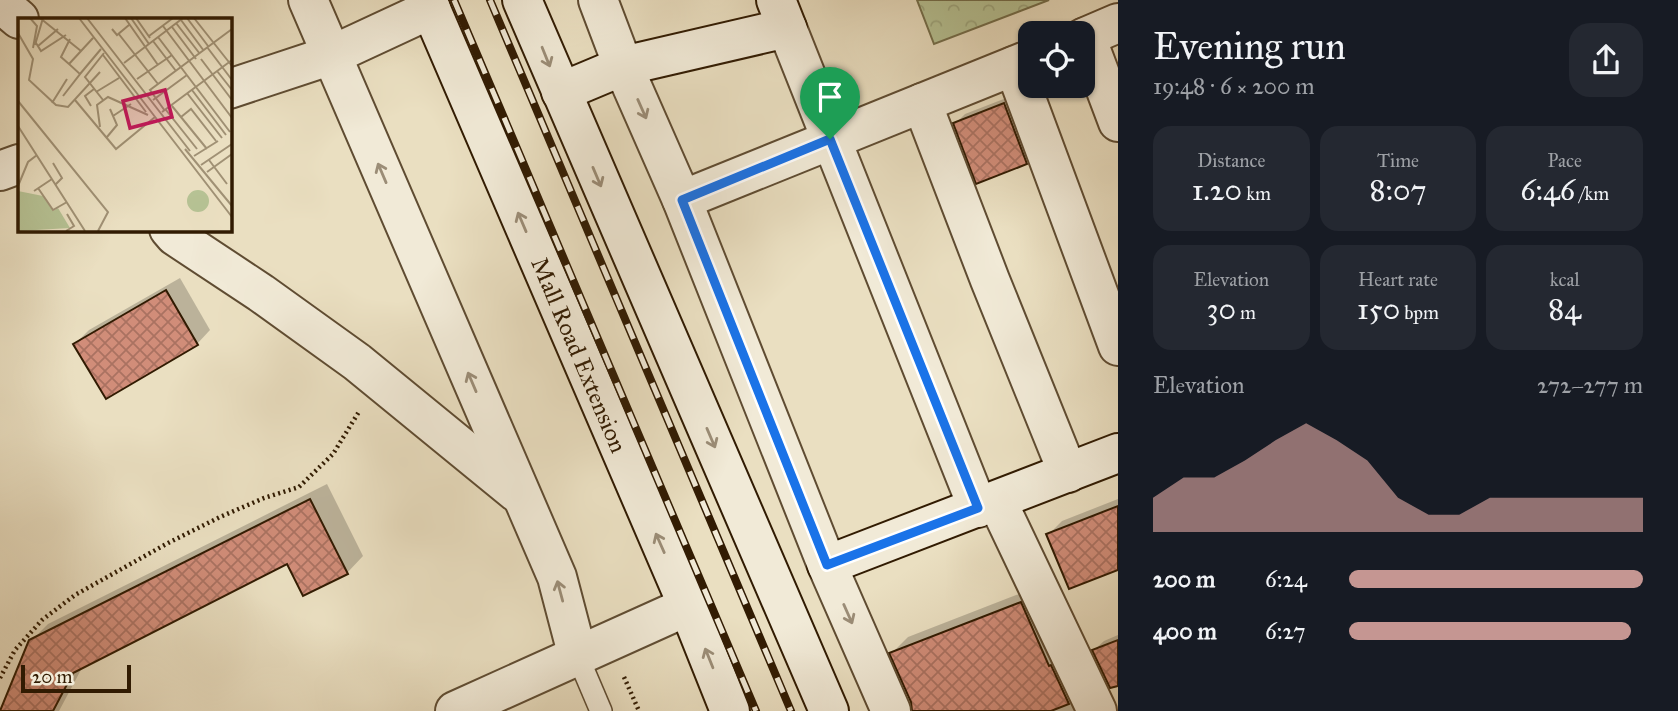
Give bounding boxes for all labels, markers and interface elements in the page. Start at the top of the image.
inset map [18,18,231,231]
map controls [1018,21,1095,98]
button: locate [1018,21,1095,98]
text: Evening run [1153,23,1346,69]
button: share [1569,23,1643,97]
one-way arrow [540,46,553,68]
pin [800,67,860,139]
text: 19:48 · 6 × 200 m [1153,72,1315,100]
icon: arrive [811,78,849,116]
one-way arrow [636,98,649,119]
text: Distance [1197,149,1265,172]
text: Time [1377,149,1419,172]
text: Pace [1547,149,1582,172]
one-way arrow [375,162,388,184]
one-way arrow [592,166,605,188]
text: 1.20 [1192,172,1242,208]
text: 8:07 [1370,172,1426,208]
text: 6:46 [1520,172,1575,208]
text: km [1242,182,1271,205]
text: /km [1575,182,1609,205]
one-way arrow [515,211,528,233]
street label: Mall Road Extension [524,253,634,457]
text: Elevation [1194,268,1269,291]
text: Heart rate [1358,268,1438,291]
text: kcal [1550,268,1580,291]
text: 30 [1207,291,1236,327]
text: 150 [1357,291,1400,327]
text: 84 [1548,291,1581,327]
text: m [1236,301,1256,324]
text: bpm [1400,301,1439,324]
one-way arrow [465,371,478,393]
text: Elevation [1153,371,1244,399]
text: 272–277 m [1537,371,1643,399]
one-way arrow [705,427,718,448]
one-way arrow [653,533,666,554]
text: 200 m [1153,565,1215,593]
text: 6:24 [1265,565,1307,593]
one-way arrow [553,580,566,603]
one-way arrow [842,603,855,624]
text: 400 m [1153,617,1217,645]
text: 6:27 [1265,617,1306,645]
one-way arrow [702,648,715,670]
scale bar [21,662,131,694]
text: 20 m [32,665,73,688]

